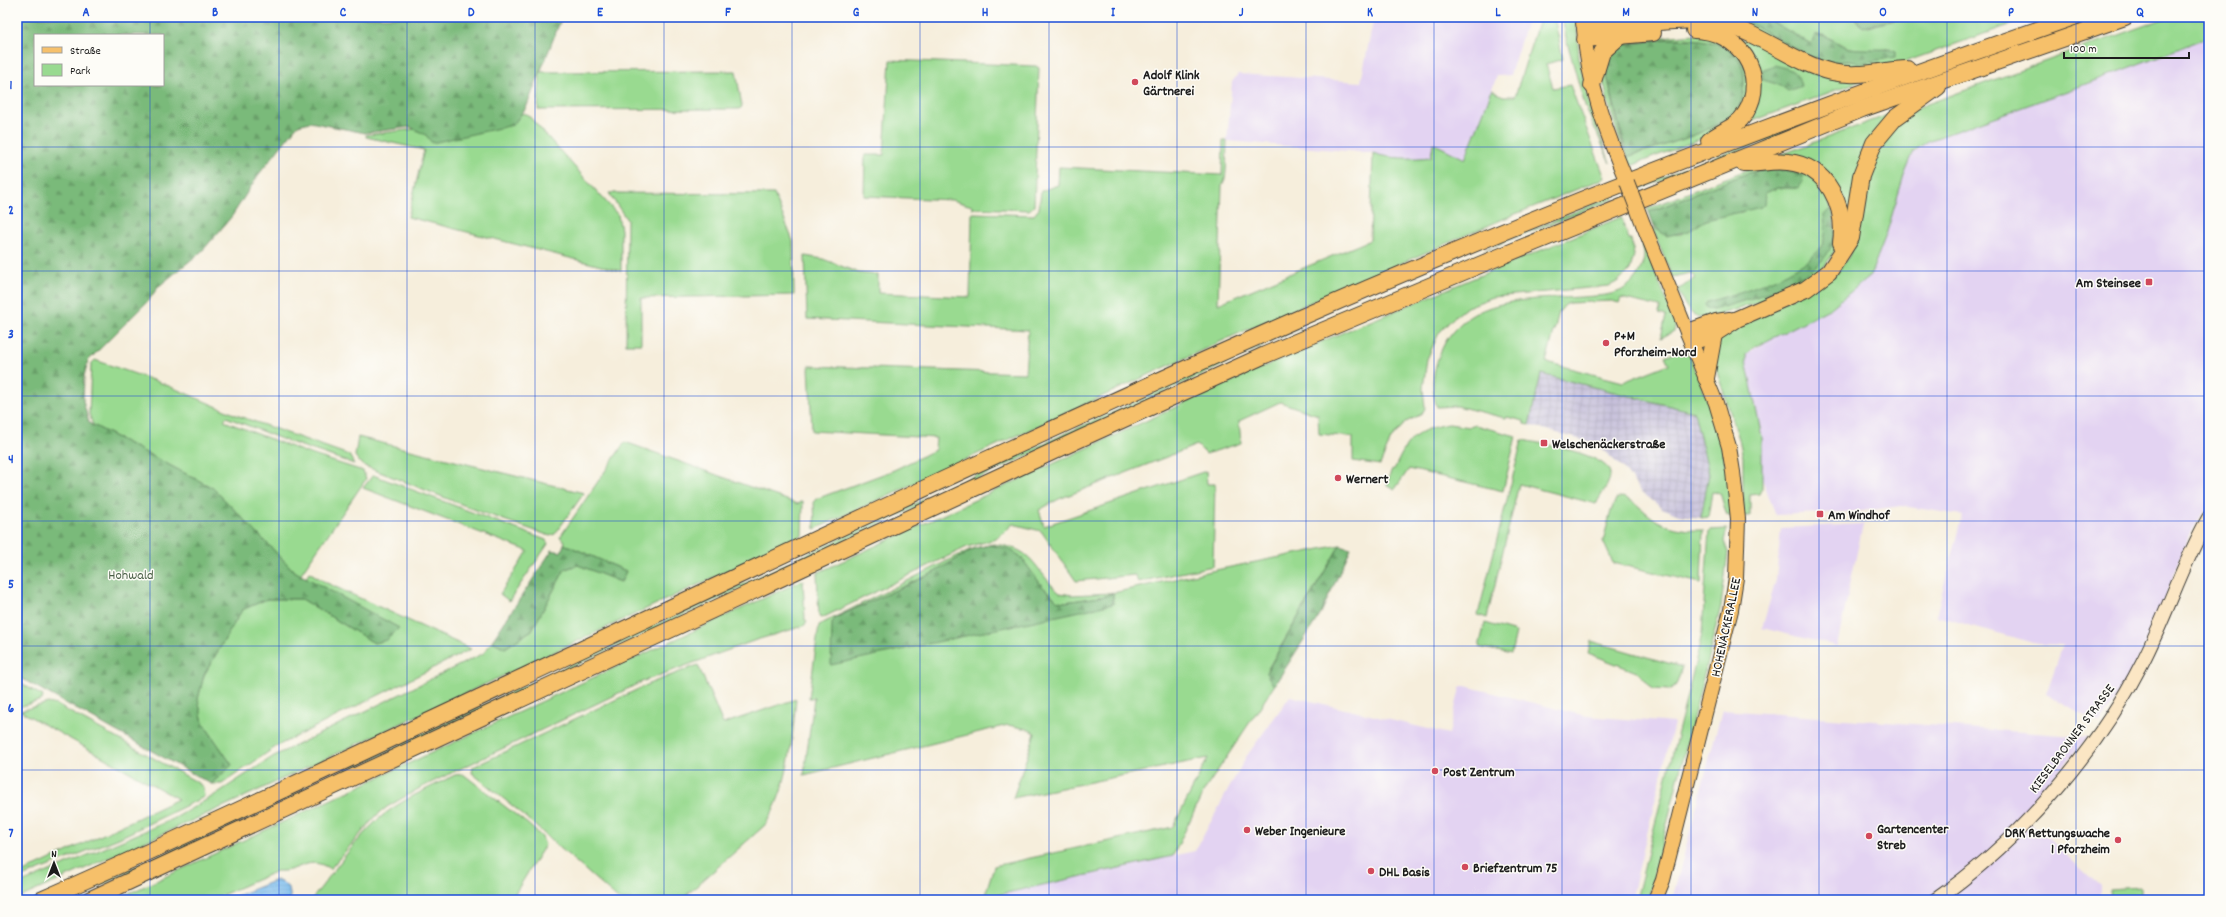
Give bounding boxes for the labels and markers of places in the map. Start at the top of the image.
place label: Adolf Klink Gärtnerei [1143,66,1200,102]
marker: Adolf Klink Gärtnerei [1130,77,1140,87]
place label: Am Steinsee [2076,274,2141,294]
marker: Am Steinsee [2144,277,2154,287]
place label: P+M Pforzheim-Nord [1614,327,1697,363]
marker: P+M Pforzheim-Nord [1601,338,1611,348]
place label: Welschenäckerstraße [1552,435,1665,455]
marker: Welschenäckerstraße [1539,438,1549,448]
place label: Wernert [1346,470,1389,490]
marker: Wernert [1333,473,1343,483]
place label: Am Windhof [1828,506,1891,526]
marker: Am Windhof [1815,509,1825,519]
place label: Post Zentrum [1443,763,1515,783]
marker: Post Zentrum [1430,766,1440,776]
place label: Gartencenter Streb [1877,820,1949,856]
place label: Weber Ingenieure [1255,822,1346,842]
place label: DRK Rettungswache 1 Pforzheim [2005,824,2110,860]
marker: Weber Ingenieure [1242,825,1252,835]
marker: Gartencenter Streb [1864,831,1874,841]
marker: DRK Rettungswache 1 Pforzheim [2113,835,2123,845]
place label: Briefzentrum 75 [1473,859,1558,879]
marker: Briefzentrum 75 [1460,862,1470,872]
place label: DHL Basis [1379,863,1430,883]
marker: DHL Basis [1366,866,1376,876]

